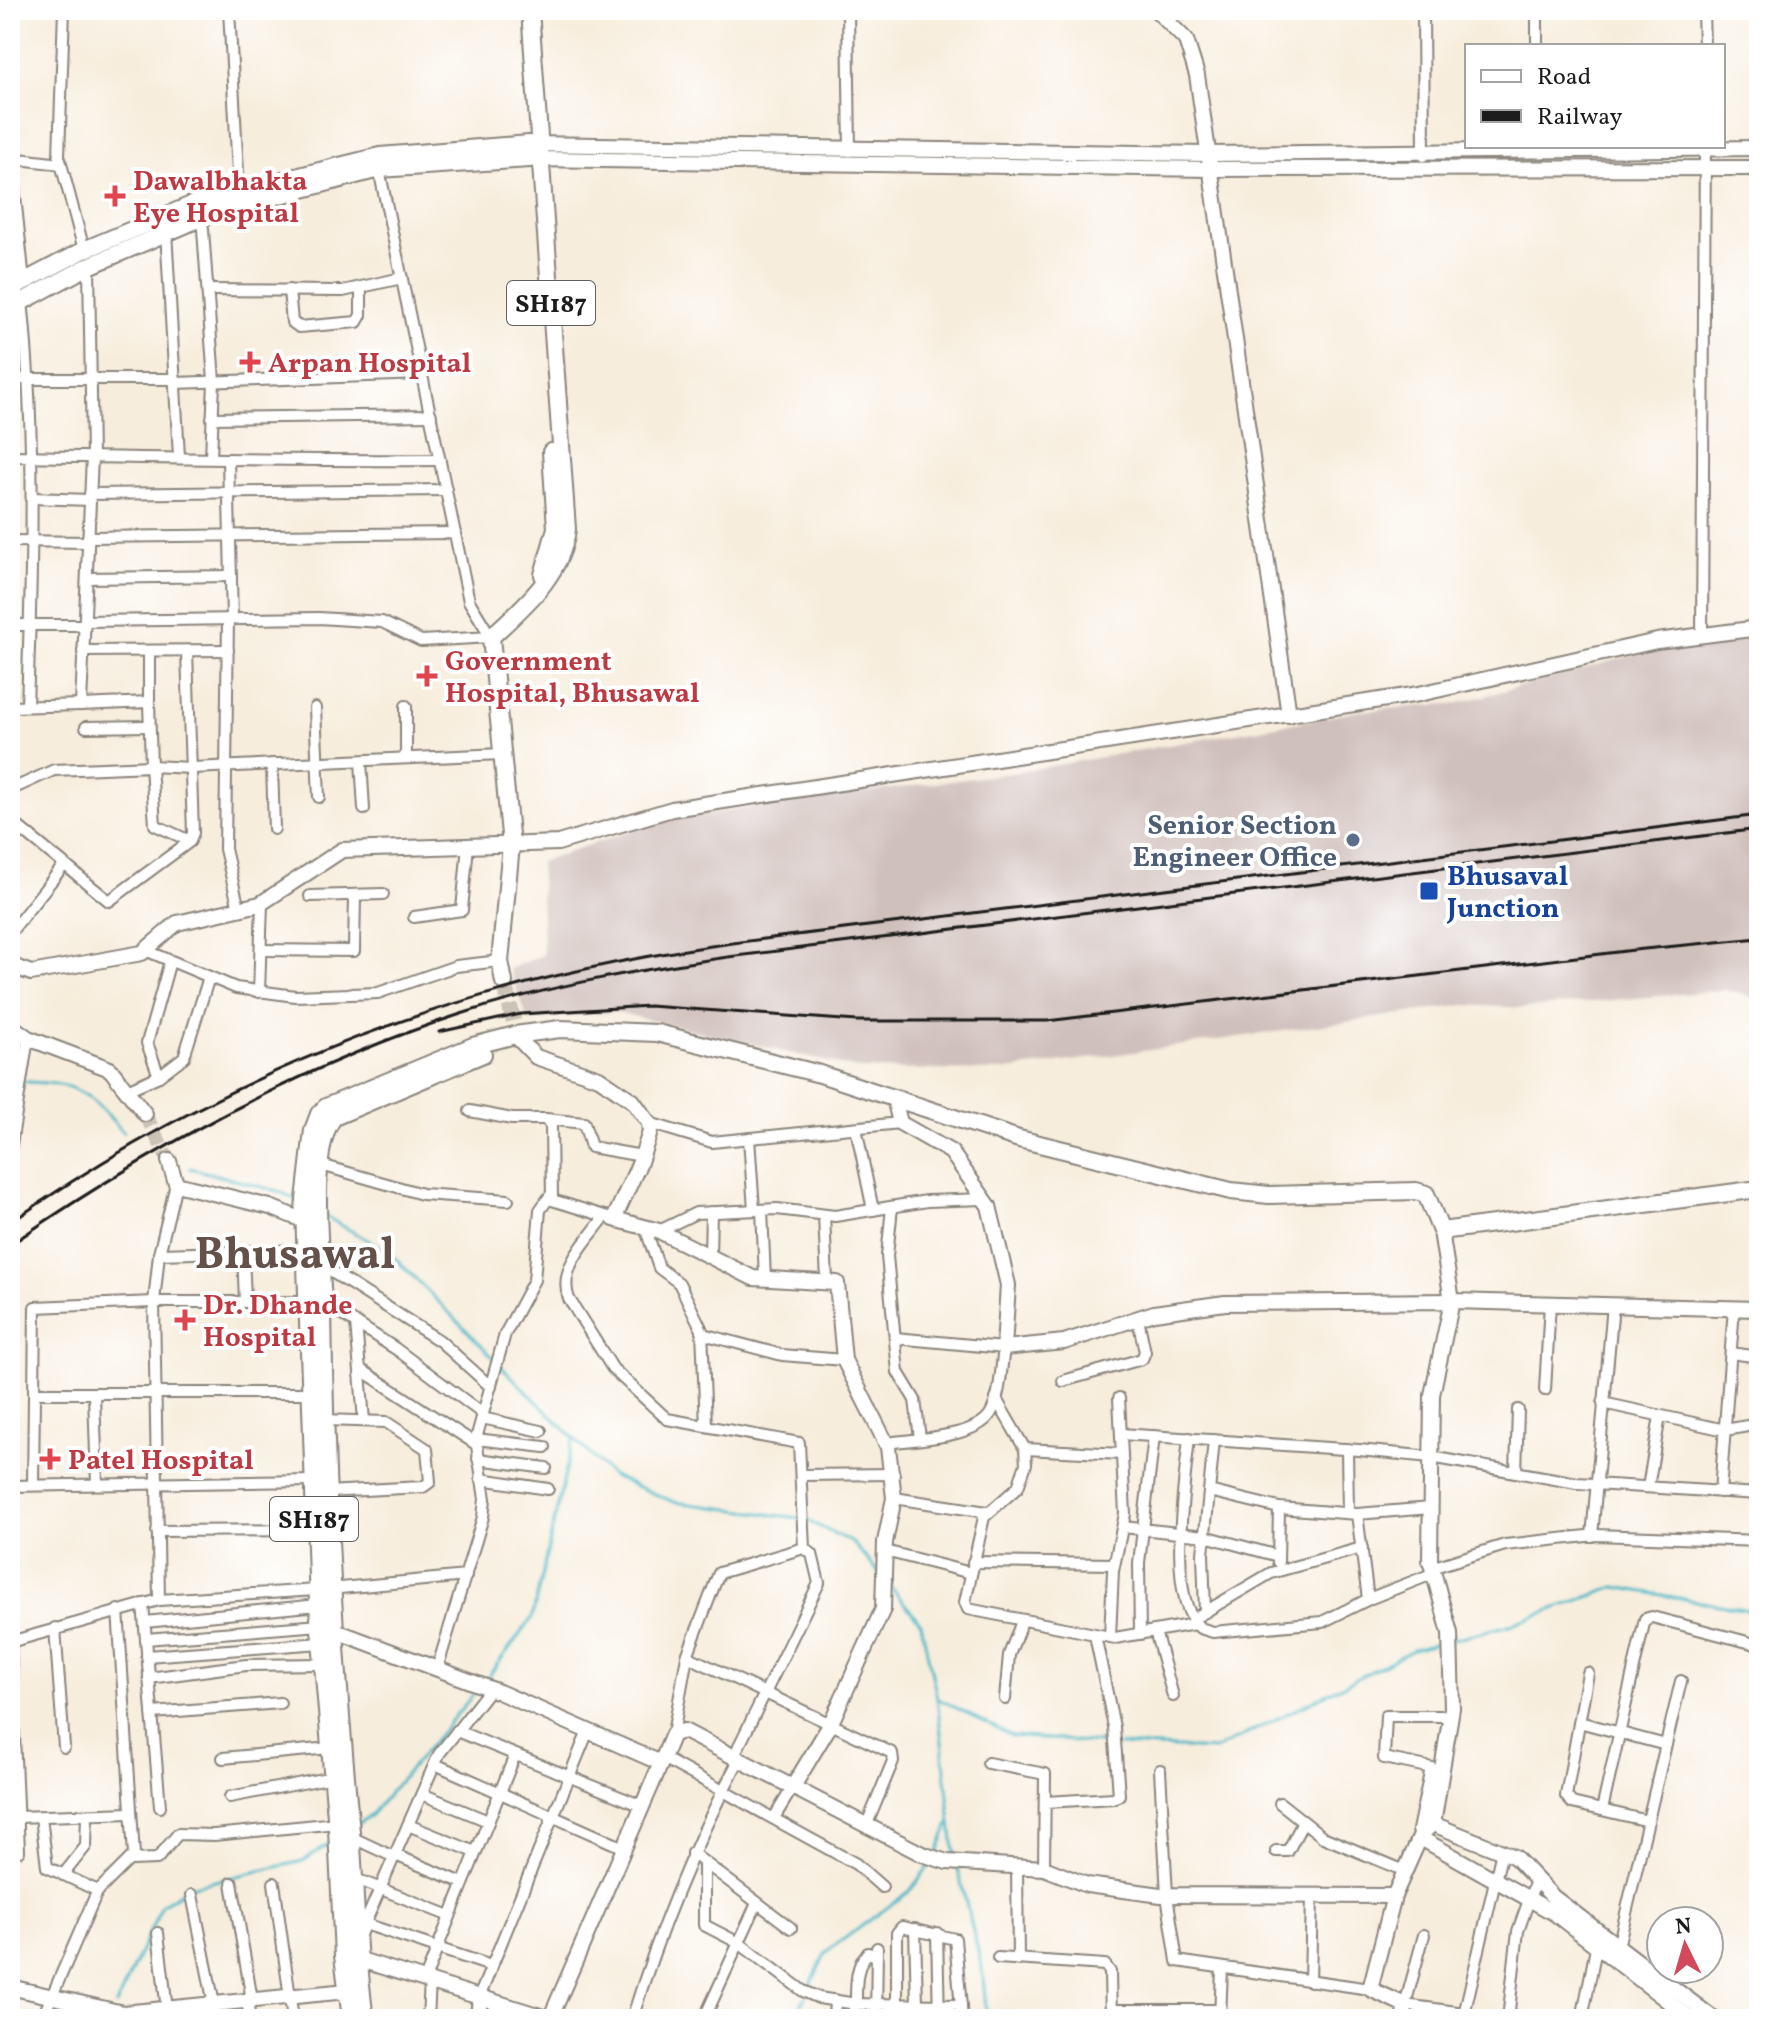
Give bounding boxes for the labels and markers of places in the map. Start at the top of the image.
place label: Dawalbhakta Eye Hospital [133,163,308,234]
marker: Dawalbhakta Eye Hospital [104,185,126,207]
place label: Arpan Hospital [268,345,471,384]
marker: Arpan Hospital [239,351,261,373]
place label: Government Hospital, Bhusawal [445,643,699,714]
marker: Government Hospital, Bhusawal [416,665,438,687]
place label: Senior Section Engineer Office [1132,807,1337,878]
marker: Senior Section Engineer Office [1344,831,1362,849]
place label: Bhusaval Junction [1446,858,1568,929]
marker: Bhusaval Junction [1418,880,1440,902]
place label: Dr. Dhande Hospital [203,1287,353,1358]
marker: Dr. Dhande Hospital [174,1309,196,1331]
place label: Patel Hospital [68,1442,254,1481]
marker: Patel Hospital [39,1448,61,1470]

